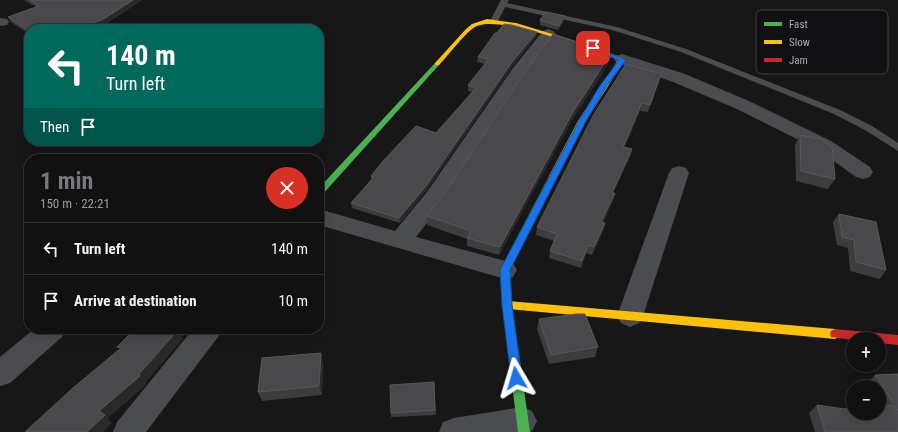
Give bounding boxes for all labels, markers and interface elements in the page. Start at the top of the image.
legend [756,10,888,74]
text: Fast [789,18,808,31]
pin [576,31,610,65]
text: Slow [789,36,810,49]
icon: arrive [582,37,604,59]
text: 140 m [106,39,176,72]
icon: left [40,40,92,92]
text: Jam [789,54,808,67]
text: Turn left [106,73,165,94]
icon: arrive [77,116,99,138]
text: Then [40,118,69,136]
text: 1 min [40,167,93,195]
button: close [266,167,308,209]
text: 150 m · 22:21 [40,196,110,211]
icon: left [40,238,62,260]
text: Turn left [74,240,125,258]
text: 140 m [271,240,308,258]
icon: arrive [40,290,62,312]
text: Arrive at destination [74,292,197,310]
text: 10 m [278,292,308,310]
map controls [846,332,886,420]
button: + [846,332,886,372]
position arrow [495,357,537,399]
button: − [846,380,886,420]

